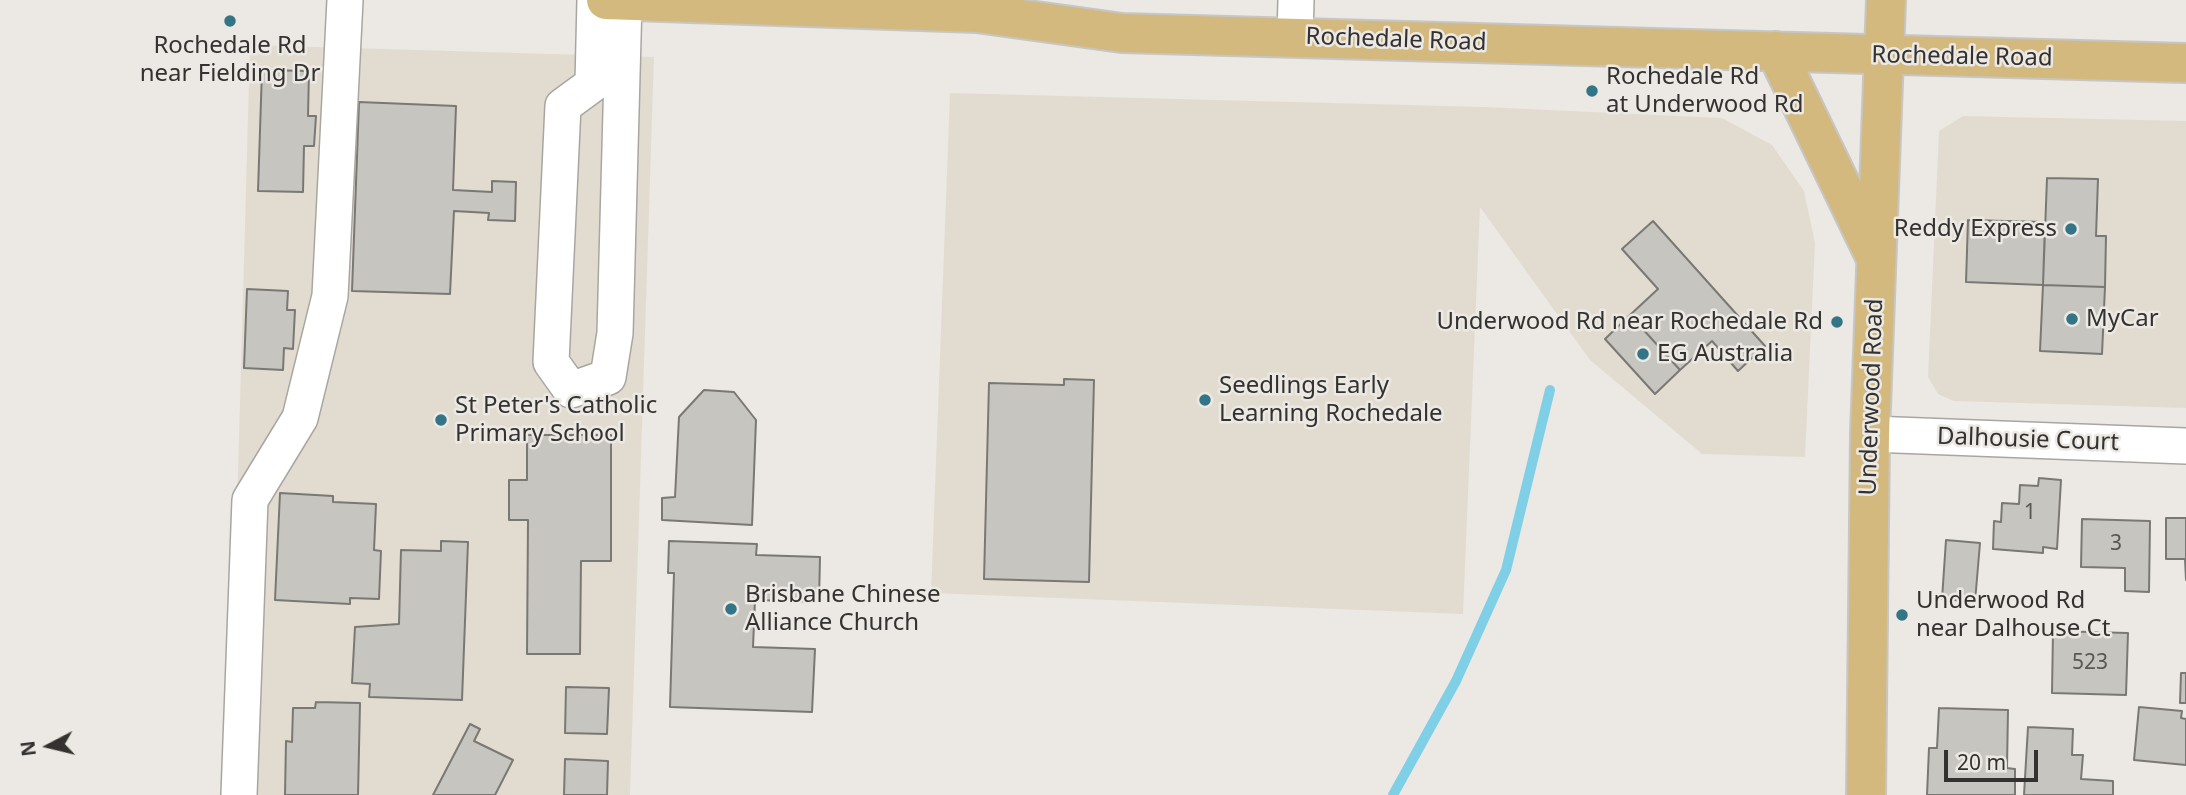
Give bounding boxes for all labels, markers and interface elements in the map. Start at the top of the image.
marker: Rochedale Rd near Fielding Dr [222,13,238,29]
street label: Rochedale Road [1305,22,1487,58]
place label: Rochedale Rd near Fielding Dr [140,32,320,88]
street label: Rochedale Road [1871,41,2053,73]
place label: Rochedale Rd at Underwood Rd [1606,63,1804,119]
marker: Rochedale Rd at Underwood Rd [1584,83,1600,99]
place label: Reddy Express [1894,215,2057,243]
marker: Reddy Express [2063,221,2079,237]
street label: Underwood Road [1854,298,1890,496]
place label: MyCar [2086,305,2159,333]
place label: Underwood Rd near Rochedale Rd [1436,308,1823,336]
marker: MyCar [2064,311,2080,327]
marker: Underwood Rd near Rochedale Rd [1829,314,1845,330]
place label: EG Australia [1657,340,1793,368]
marker: EG Australia [1635,346,1651,362]
place label: Seedlings Early Learning Rochedale [1219,372,1443,428]
place label: St Peter's Catholic Primary School [455,392,657,448]
marker: Seedlings Early Learning Rochedale [1197,392,1213,408]
marker: St Peter's Catholic Primary School [433,412,449,428]
street label: Dalhousie Court [1937,422,2119,458]
house number: 1 [2024,500,2036,526]
house number: 3 [2110,531,2122,557]
place label: Brisbane Chinese Alliance Church [745,581,941,637]
place label: Underwood Rd near Dalhouse Ct [1916,587,2110,643]
marker: Brisbane Chinese Alliance Church [723,601,739,617]
marker: Underwood Rd near Dalhouse Ct [1894,607,1910,623]
house number: 523 [2072,650,2108,676]
north arrow [14,711,84,781]
scale bar [1948,736,2042,780]
text: N [14,739,42,758]
text: 20 m [1957,748,2006,776]

